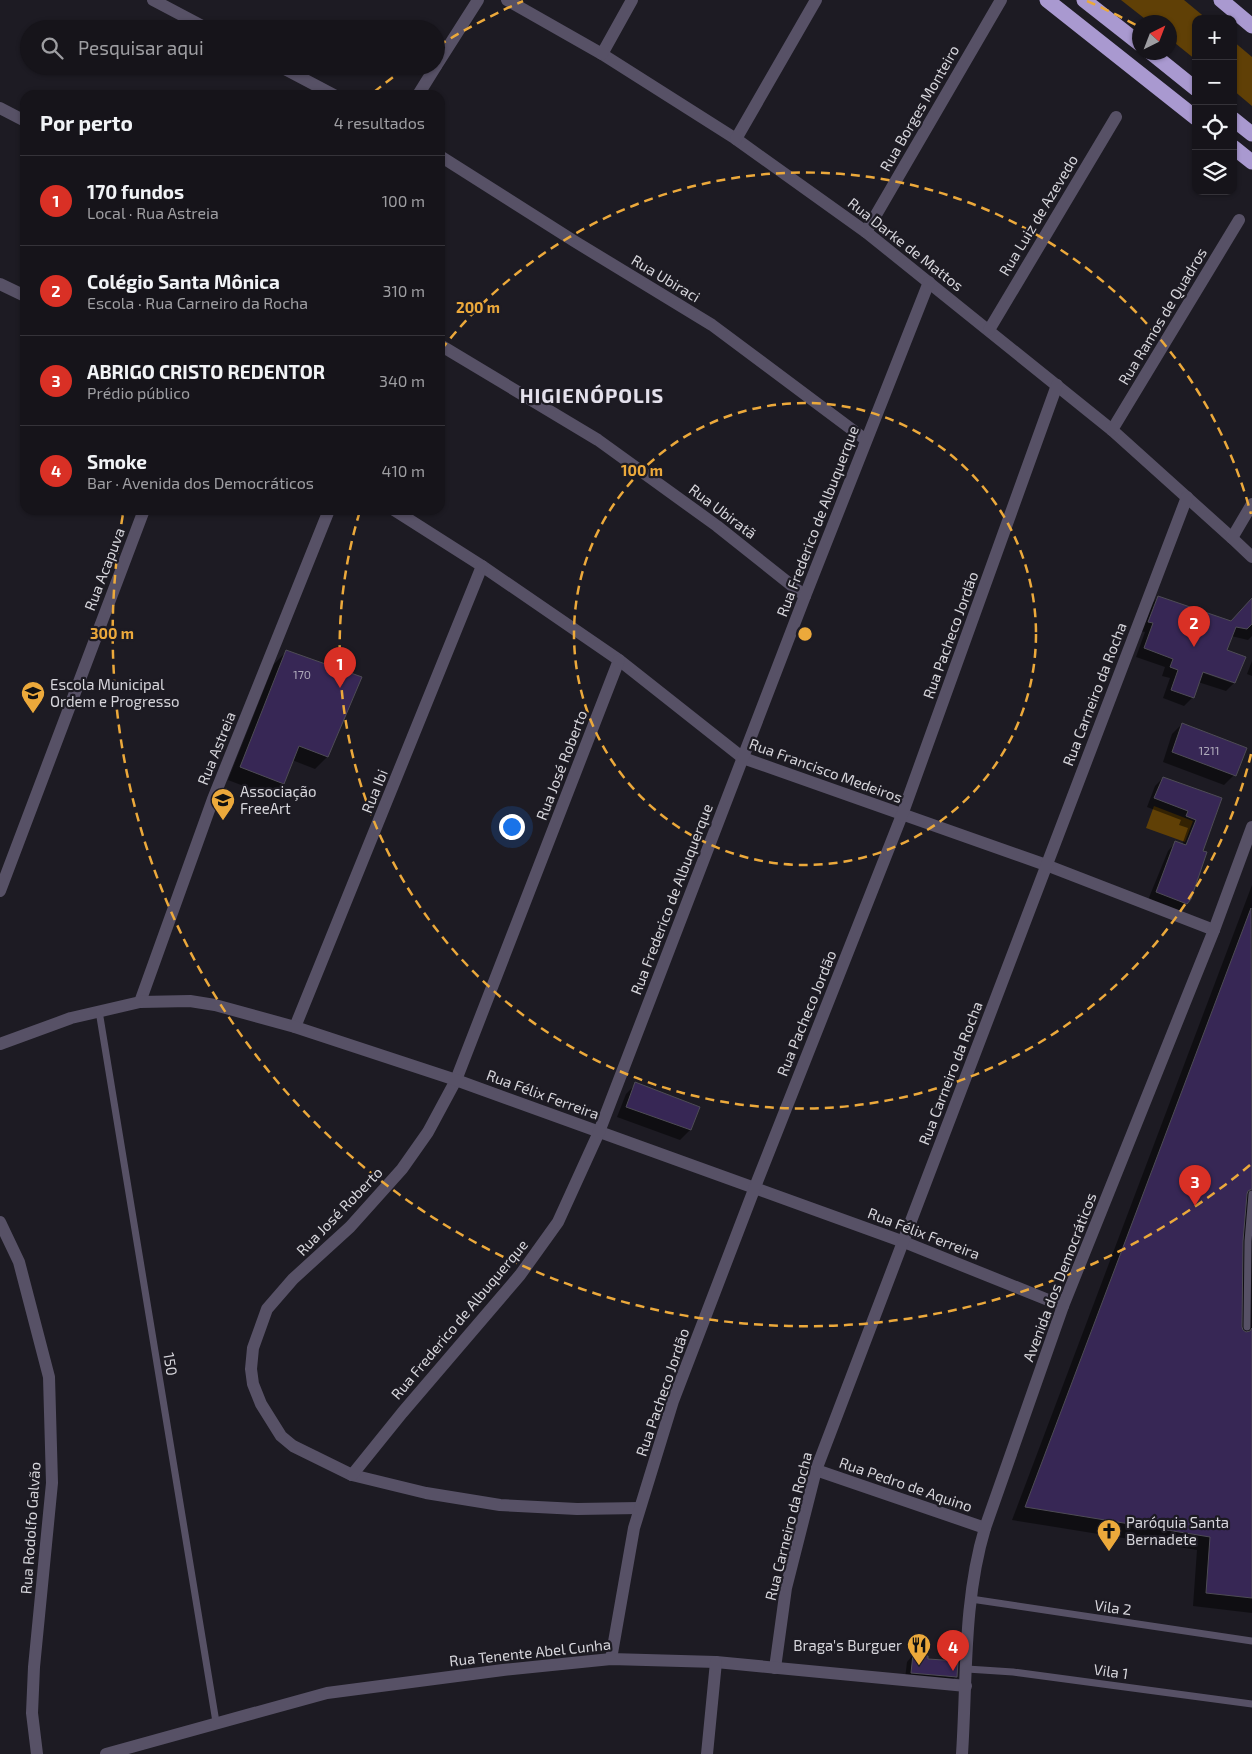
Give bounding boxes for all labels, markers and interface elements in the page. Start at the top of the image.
north arrow [1132,15,1177,60]
map controls [1192,15,1237,195]
button: + [1192,15,1237,60]
search box [20,20,445,75]
icon: search [38,34,66,62]
text: Pesquisar aqui [78,36,204,59]
street label: Rua Borges Monteiro [876,42,962,174]
button: − [1192,60,1237,105]
button: locate [1192,105,1237,150]
text: Por perto [40,110,133,135]
text: 4 resultados [334,113,425,132]
button: layers [1192,150,1237,195]
street label: Rua Luiz de Azevedo [995,151,1081,279]
text: 170 fundos [87,180,184,203]
text: 1 [53,191,59,210]
text: 100 m [382,191,425,210]
street label: Rua Darke de Mattos [845,193,967,295]
text: Local · Rua Astreia [87,203,219,222]
street label: Rua Ramos de Quadros [1114,244,1211,388]
street label: Rua Ubiraci [628,250,704,306]
text: Colégio Santa Mônica [87,270,280,293]
text: 2 [51,281,61,300]
text: 310 m [383,281,425,300]
text: Escola · Rua Carneiro da Rocha [87,293,308,312]
text: 200 m [456,298,500,316]
text: ABRIGO CRISTO REDENTOR [87,360,325,383]
text: 3 [51,371,61,390]
text: 340 m [379,371,425,390]
text: Prédio público [87,383,190,402]
district label: HIGIENÓPOLIS [520,383,664,407]
street label: Rua Frederico de Albuquerque [772,423,862,619]
text: Smoke [87,450,147,473]
text: 4 [51,461,61,480]
text: 410 m [382,461,425,480]
text: 100 m [621,461,663,479]
text: Bar · Avenida dos Democráticos [87,473,314,492]
street label: Rua Ubiratã [686,480,760,542]
street label: Rua Acapuva [80,525,128,613]
street label: Rua Pacheco Jordão [919,569,981,701]
pin: 2 [1178,606,1210,647]
street label: Rua Carneiro da Rocha [1058,620,1130,768]
text: 300 m [90,624,134,642]
centre of rings [796,625,814,643]
pin: 1 [324,647,356,688]
house number: 170 [293,667,311,681]
place label: Escola Municipal Ordem e Progresso [50,675,180,710]
school or university icon: Escola Municipal Ordem e Progresso [20,680,46,714]
street label: Rua José Roberto [532,707,590,823]
street label: Rua Astreia [193,709,239,787]
street label: Rua Francisco Medeiros [747,734,905,806]
house number: 1211 [1198,743,1220,757]
street label: Rua Ibi [357,766,391,816]
place label: Associação FreeArt [240,782,316,817]
school or university icon: Associação FreeArt [210,787,236,821]
street label: Rua Frederico de Albuquerque [626,801,716,997]
your location [499,814,525,840]
street label: Rua Pacheco Jordão [773,947,839,1079]
street label: Rua Carneiro da Rocha [914,999,986,1147]
street label: Rua Félix Ferreira [484,1065,602,1123]
street label: Rua José Roberto [292,1163,386,1259]
pin: 3 [1179,1165,1211,1206]
street label: Avenida dos Democráticos [1018,1190,1100,1364]
street label: Rua Félix Ferreira [865,1203,983,1263]
street label: Rua Frederico de Albuquerque [387,1235,531,1403]
street label: Rua Pacheco Jordão [632,1326,692,1458]
street label: 150 [160,1351,182,1377]
street label: Rua Carneiro da Rocha [761,1450,815,1602]
street label: Rua Pedro de Aquino [837,1453,975,1515]
street label: Rua Rodolfo Galvão [16,1461,44,1595]
place label: Paróquia Santa Bernadete [1126,1513,1229,1548]
church icon: Paróquia Santa Bernadete [1096,1518,1122,1552]
street label: Vila 2 [1093,1595,1133,1619]
pin: 4 [937,1630,969,1671]
restaurant icon: Braga's Burguer [906,1632,932,1666]
street label: Rua Tenente Abel Cunha [448,1635,612,1669]
place label: Braga's Burguer [793,1636,902,1654]
street label: Vila 1 [1092,1660,1130,1682]

